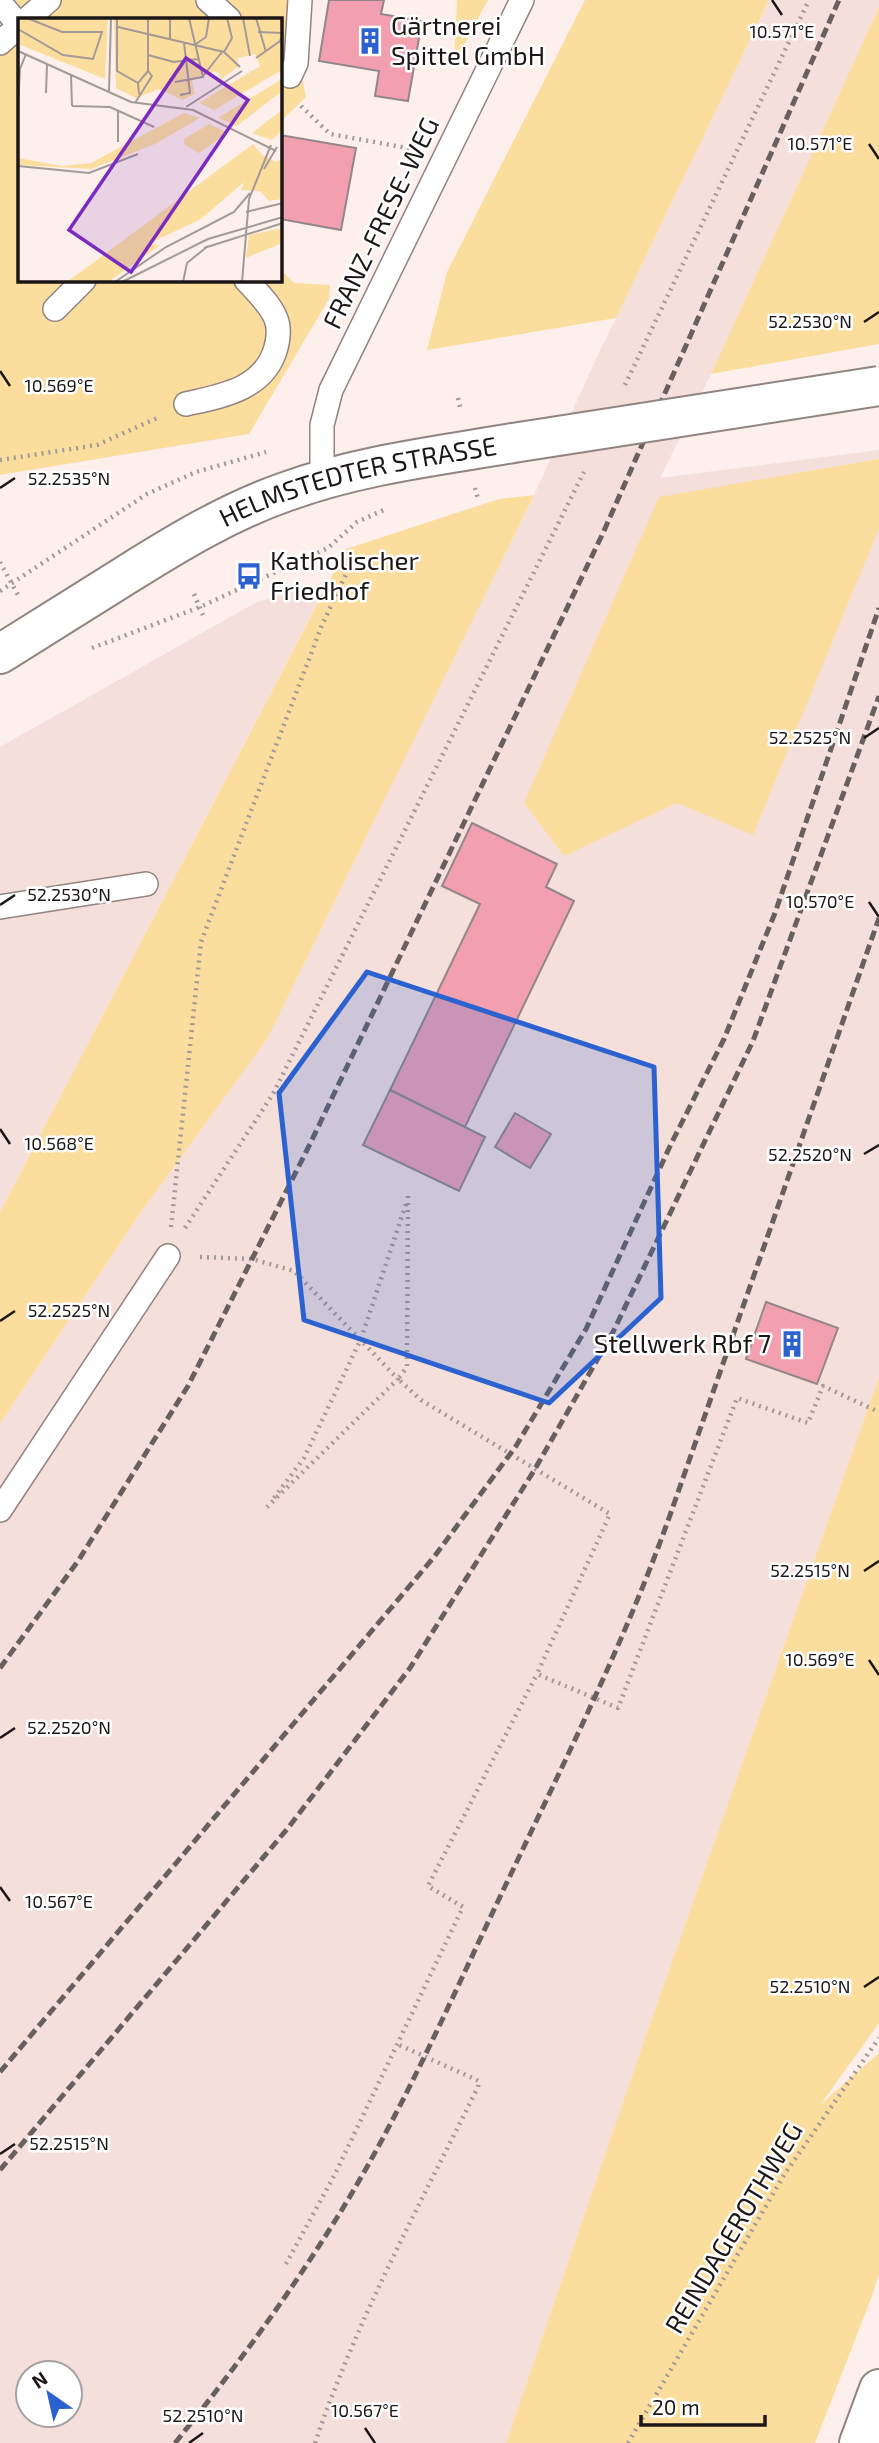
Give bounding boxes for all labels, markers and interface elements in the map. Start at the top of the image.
place label: Gärtnerei Spittel GmbH [391,9,545,70]
inset map [18,18,282,282]
text: 10.571°E [750,20,814,42]
building icon: Gärtnerei Spittel GmbH [355,26,385,56]
street label: FRANZ-FRESE-WEG [315,112,444,333]
text: 10.571°E [788,132,852,154]
text: 52.2530°N [768,310,852,332]
text: 10.569°E [25,374,94,396]
street label: HELMSTEDTER STRASSE [214,429,499,532]
text: 52.2535°N [28,467,110,489]
place label: Katholischer Friedhof [270,544,419,605]
bus stop icon: Katholischer Friedhof [234,561,264,591]
text: 52.2525°N [769,726,851,748]
text: 52.2530°N [27,883,111,905]
text: 10.570°E [786,890,854,912]
text: 10.568°E [24,1132,94,1154]
text: 52.2520°N [768,1143,852,1165]
text: 52.2525°N [28,1299,110,1321]
place label: Stellwerk Rbf 7 [594,1327,771,1358]
building icon: Stellwerk Rbf 7 [777,1329,807,1359]
text: 52.2515°N [770,1559,850,1581]
text: 10.569°E [786,1648,855,1670]
text: 52.2520°N [27,1716,111,1738]
text: 10.567°E [25,1890,93,1912]
text: 52.2510°N [770,1975,850,1997]
street label: REINDAGEROTHWEG [657,2116,808,2338]
text: 52.2515°N [29,2132,109,2154]
north arrow [14,2359,84,2429]
text: N [27,2366,51,2393]
scale bar [641,2384,765,2428]
text: 20 m [652,2394,700,2419]
text: 10.567°E [331,2399,399,2421]
text: 52.2510°N [163,2404,243,2426]

